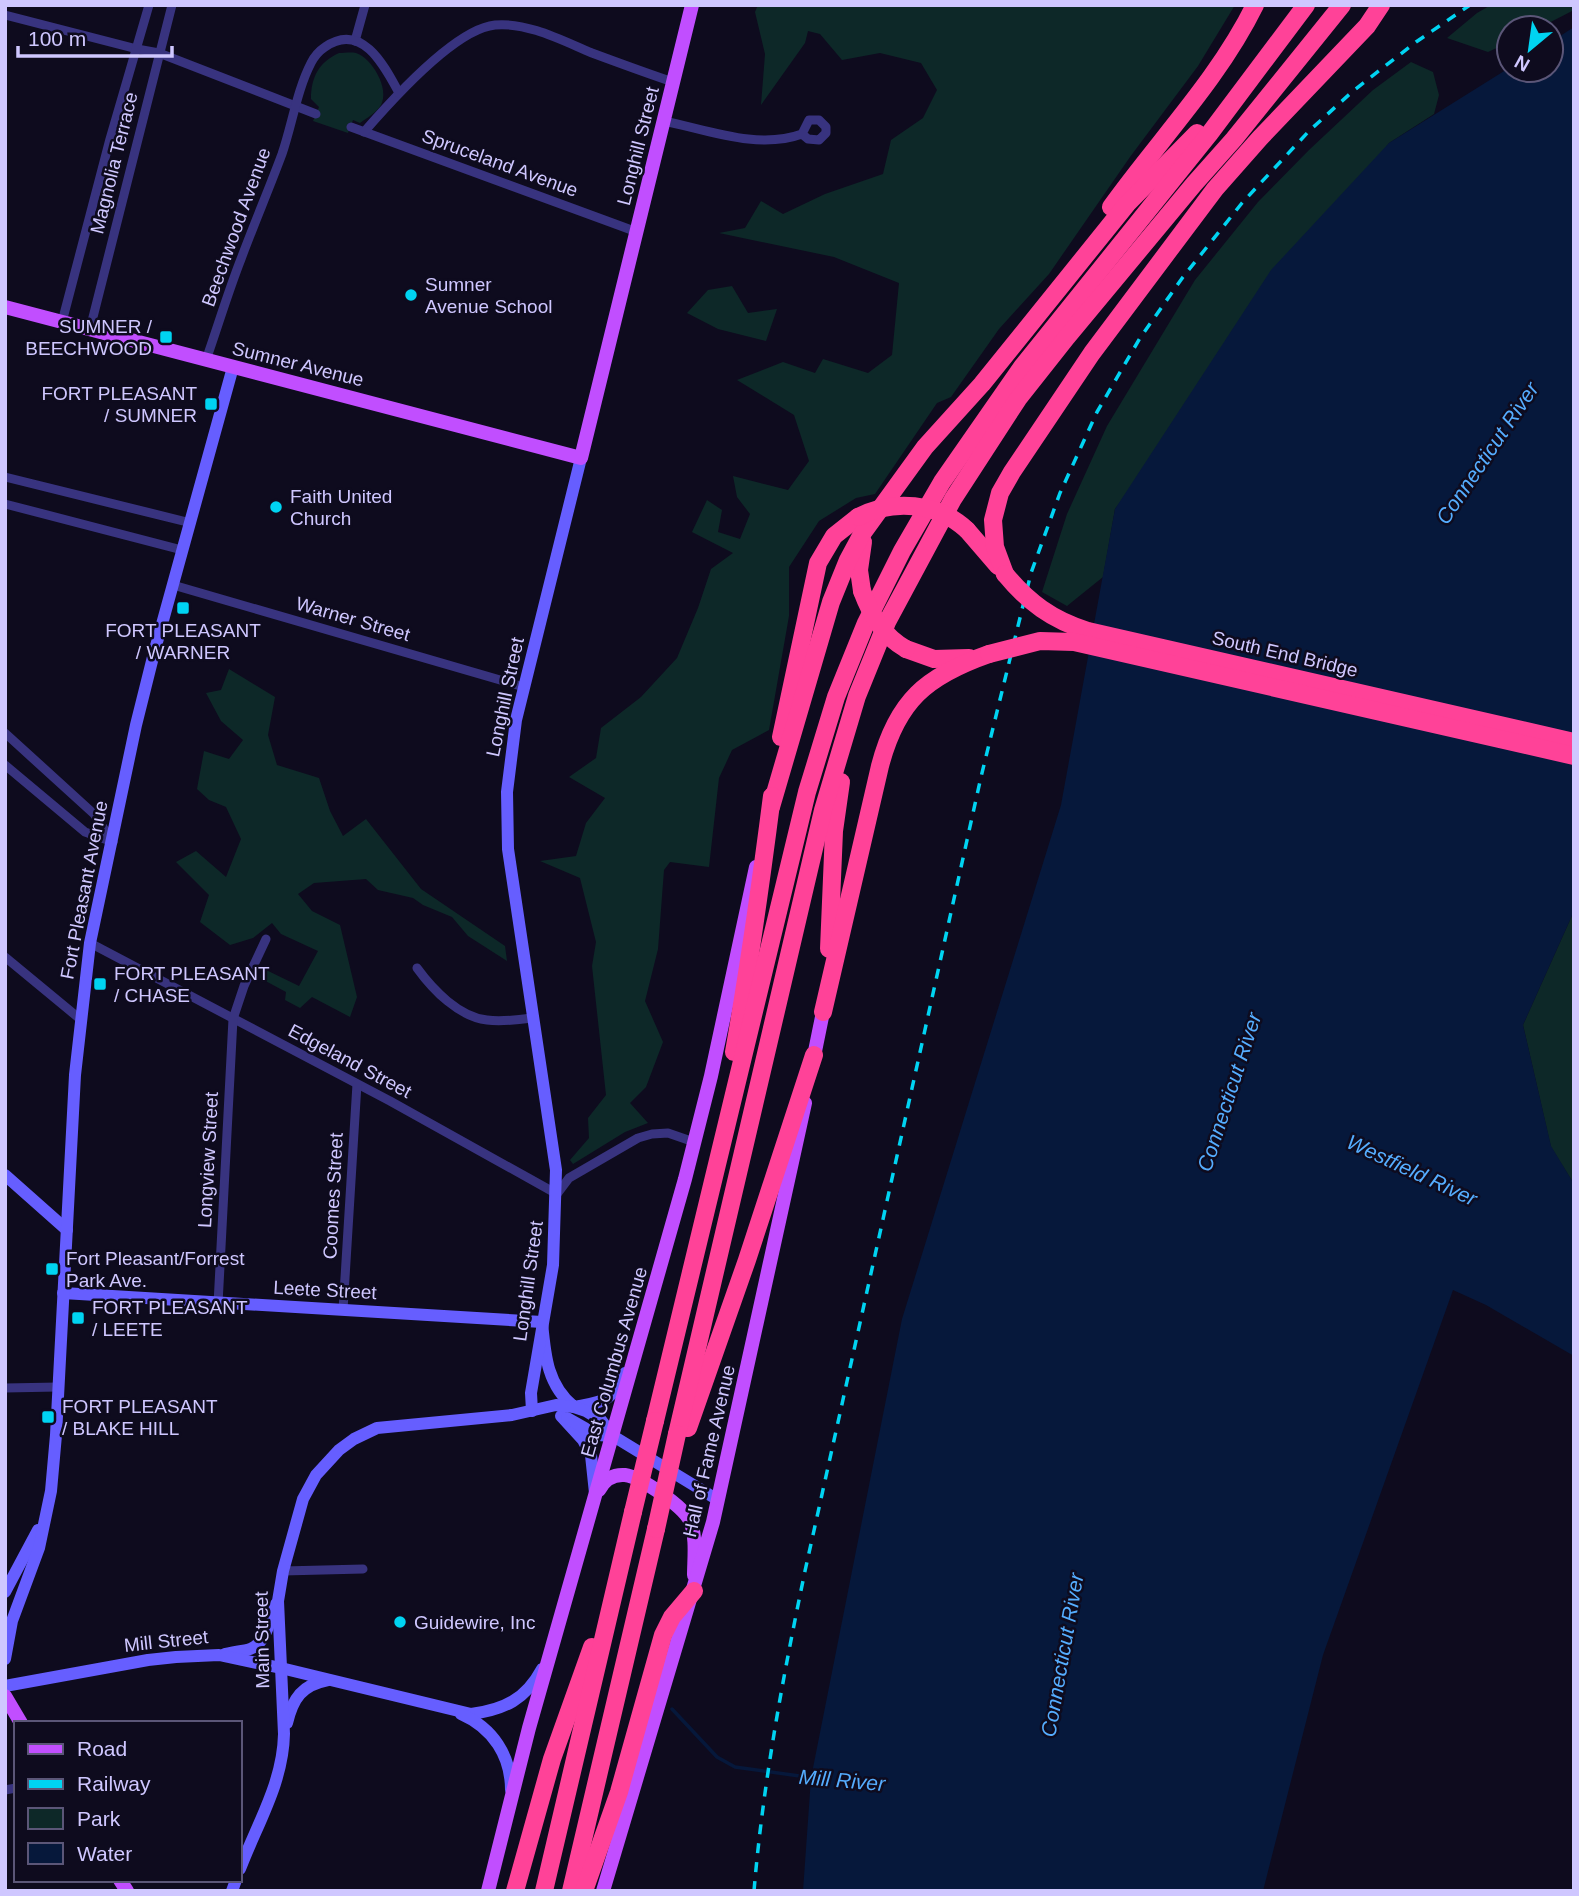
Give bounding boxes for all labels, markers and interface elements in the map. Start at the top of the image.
scale bar [18,14,172,58]
north arrow [1495,14,1565,84]
text: 100 m [28,27,86,50]
text: N [1511,51,1533,76]
street label: Longhill Street [613,84,663,207]
street label: Magnolia Terrace [86,90,142,236]
street label: Spruceland Avenue [419,125,581,201]
street label: Beechwood Avenue [197,145,275,309]
place label: Sumner Avenue School [425,274,552,317]
marker: Sumner Avenue School [403,287,419,303]
place label: SUMNER / BEECHWOOD [25,316,153,359]
marker: SUMNER / BEECHWOOD [158,329,174,345]
street label: Sumner Avenue [230,337,366,391]
water label: Connecticut River [1431,377,1543,528]
place label: FORT PLEASANT / SUMNER [41,383,197,426]
marker: FORT PLEASANT / SUMNER [203,396,219,412]
place label: Faith United Church [290,486,392,529]
marker: Faith United Church [268,499,284,515]
street label: Warner Street [294,593,413,645]
marker: FORT PLEASANT / WARNER [175,600,191,616]
place label: FORT PLEASANT / WARNER [105,620,261,663]
street label: South End Bridge [1210,627,1360,681]
street label: Longhill Street [482,635,528,759]
street label: Fort Pleasant Avenue [56,799,112,981]
place label: FORT PLEASANT / CHASE [114,963,270,1006]
marker: FORT PLEASANT / CHASE [92,976,108,992]
water label: Connecticut River [1192,1009,1266,1174]
street label: Edgeland Street [285,1020,416,1103]
street label: Longview Street [194,1091,222,1229]
water label: Westfield River [1343,1130,1482,1211]
street label: Coomes Street [319,1131,347,1260]
street label: Longhill Street [509,1219,547,1343]
place label: Fort Pleasant/Forrest Park Ave. [66,1248,245,1291]
marker: Fort Pleasant/Forrest Park Ave. [44,1261,60,1277]
street label: East Columbus Avenue [577,1264,651,1460]
street label: Leete Street [273,1277,378,1303]
place label: FORT PLEASANT / LEETE [92,1297,248,1340]
marker: FORT PLEASANT / LEETE [70,1310,86,1326]
street label: Hall of Fame Avenue [679,1363,739,1539]
place label: FORT PLEASANT / BLAKE HILL [62,1396,218,1439]
marker: FORT PLEASANT / BLAKE HILL [40,1409,56,1425]
water label: Connecticut River [1036,1570,1088,1739]
street label: Main Street [251,1591,273,1689]
place label: Guidewire, Inc [414,1612,535,1633]
marker: Guidewire, Inc [392,1614,408,1630]
street label: Mill Street [123,1626,210,1656]
legend [14,1721,242,1882]
text: Road [77,1737,127,1760]
water label: Mill River [798,1765,887,1795]
text: Railway [77,1772,151,1795]
text: Park [77,1807,121,1830]
text: Water [77,1842,132,1865]

